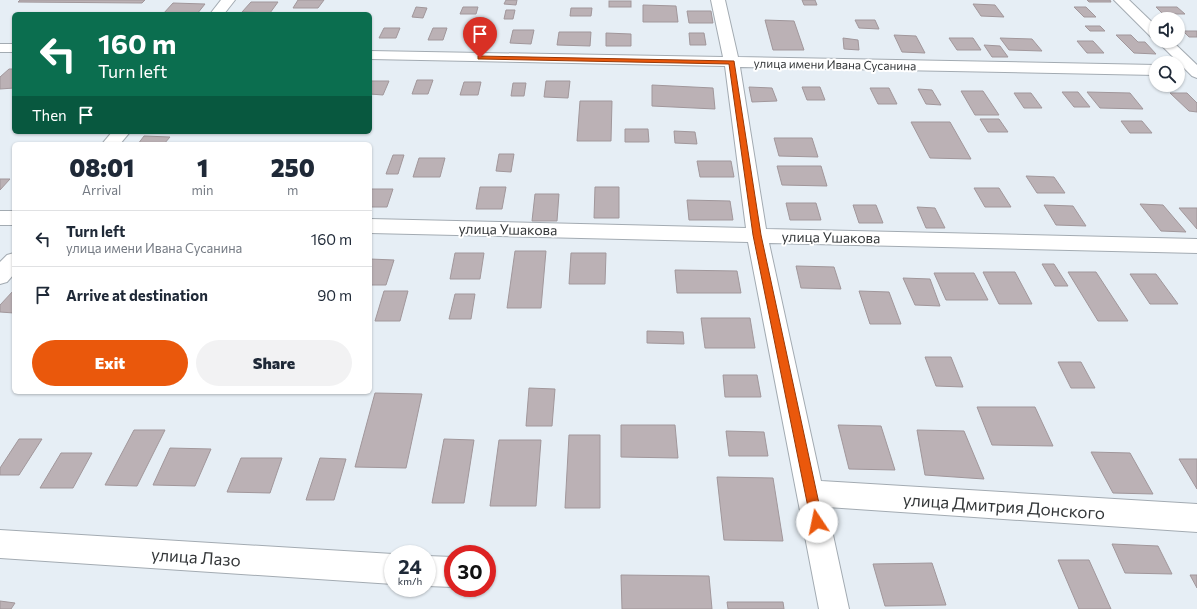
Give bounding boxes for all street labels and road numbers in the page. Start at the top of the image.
street label: улица имени Ивана Сусанина [754,56,916,72]
street label: улица Ушакова [459,220,557,238]
street label: улица Ушакова [782,228,880,246]
street label: улица Дмитрия Донского [902,488,1106,524]
street label: улица Лазо [151,543,241,571]

